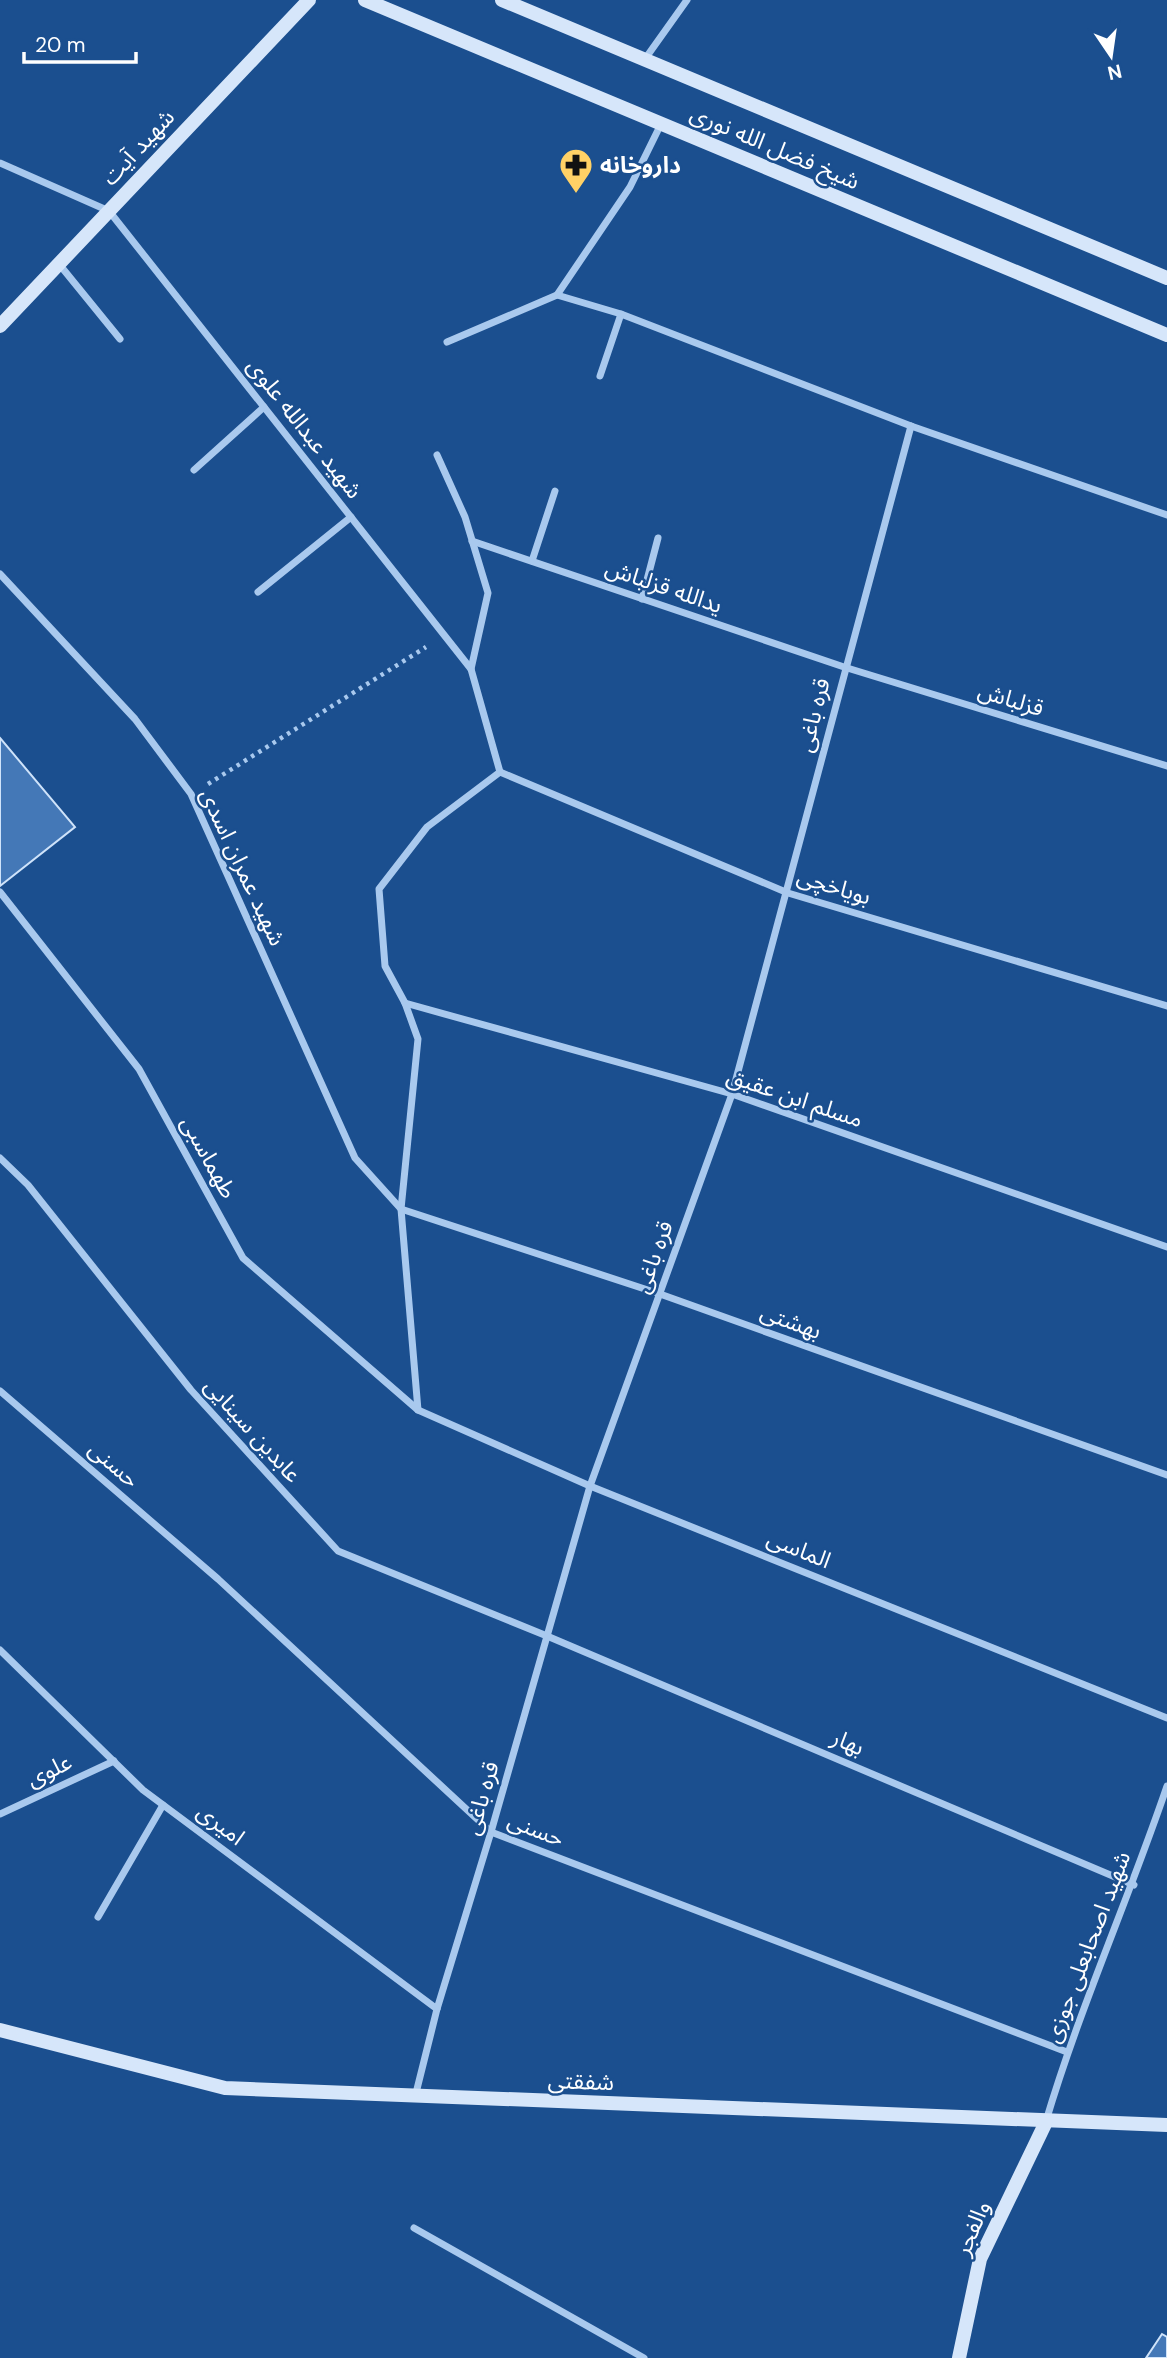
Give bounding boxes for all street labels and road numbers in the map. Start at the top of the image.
street label: شیخ فضل الله نوری [685,98,864,198]
street label: شهید آیت [95,102,181,192]
street label: شهید عبدالله علوی [241,351,369,505]
street label: یدالله قزلباش [601,552,727,620]
street label: قره باغی [789,675,837,755]
street label: قزلباش [974,675,1048,723]
street label: شهید عمران اسدی [193,783,293,951]
street label: بویاخچی [793,861,875,911]
street label: مسلم ابن عقیق [722,1060,867,1136]
street label: طهماسبی [174,1110,244,1204]
street label: قره باغی [626,1216,680,1298]
street label: بهشتی [756,1296,826,1346]
street label: عابدین سینایی [198,1371,308,1489]
street label: حسنی [82,1434,146,1494]
street label: الماسی [763,1523,835,1575]
street label: بهار [826,1721,869,1762]
street label: علوی [21,1747,77,1793]
street label: قره باغی [456,1758,506,1838]
street label: امیری [191,1796,251,1852]
street label: حسنی [504,1805,568,1853]
street label: شهید اصحابعلی جوزی [1037,1847,1137,2047]
street label: شفقتی [547,2065,615,2097]
street label: والفجر [947,2196,997,2261]

